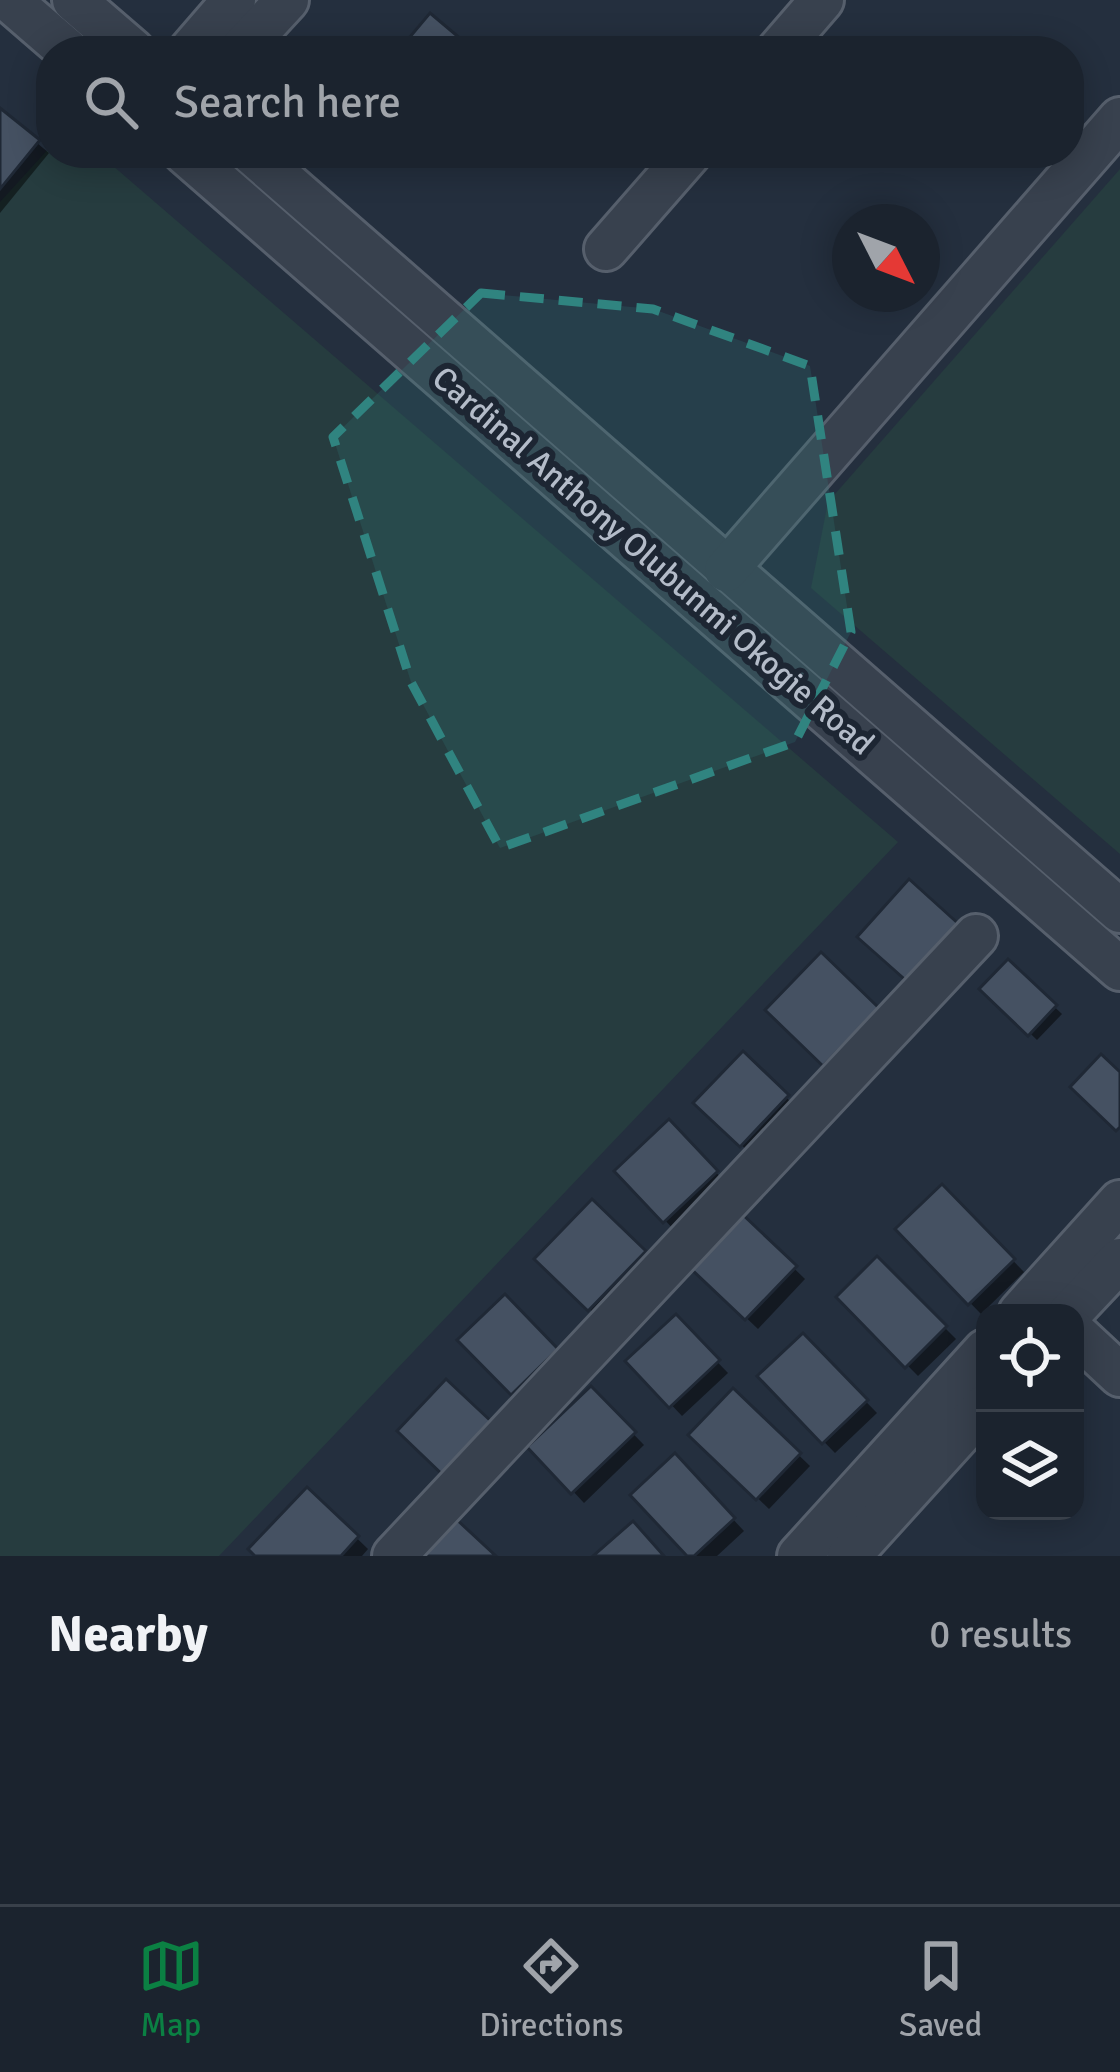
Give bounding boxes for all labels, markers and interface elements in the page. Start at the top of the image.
search box [36,36,1084,168]
icon: search [78,69,144,135]
text: Search here [174,75,401,130]
north arrow [832,204,940,312]
street label: Cardinal Anthony Olubunmi Okogie Road [424,358,882,764]
map controls [976,1304,1084,1520]
button: locate [976,1304,1084,1412]
button: layers [976,1412,1084,1520]
text: Nearby [48,1603,208,1666]
text: 0 results [929,1610,1072,1658]
tab: Map [138,1933,204,2046]
tab: Directions [479,1933,624,2046]
tab: Saved [899,1933,982,2046]

